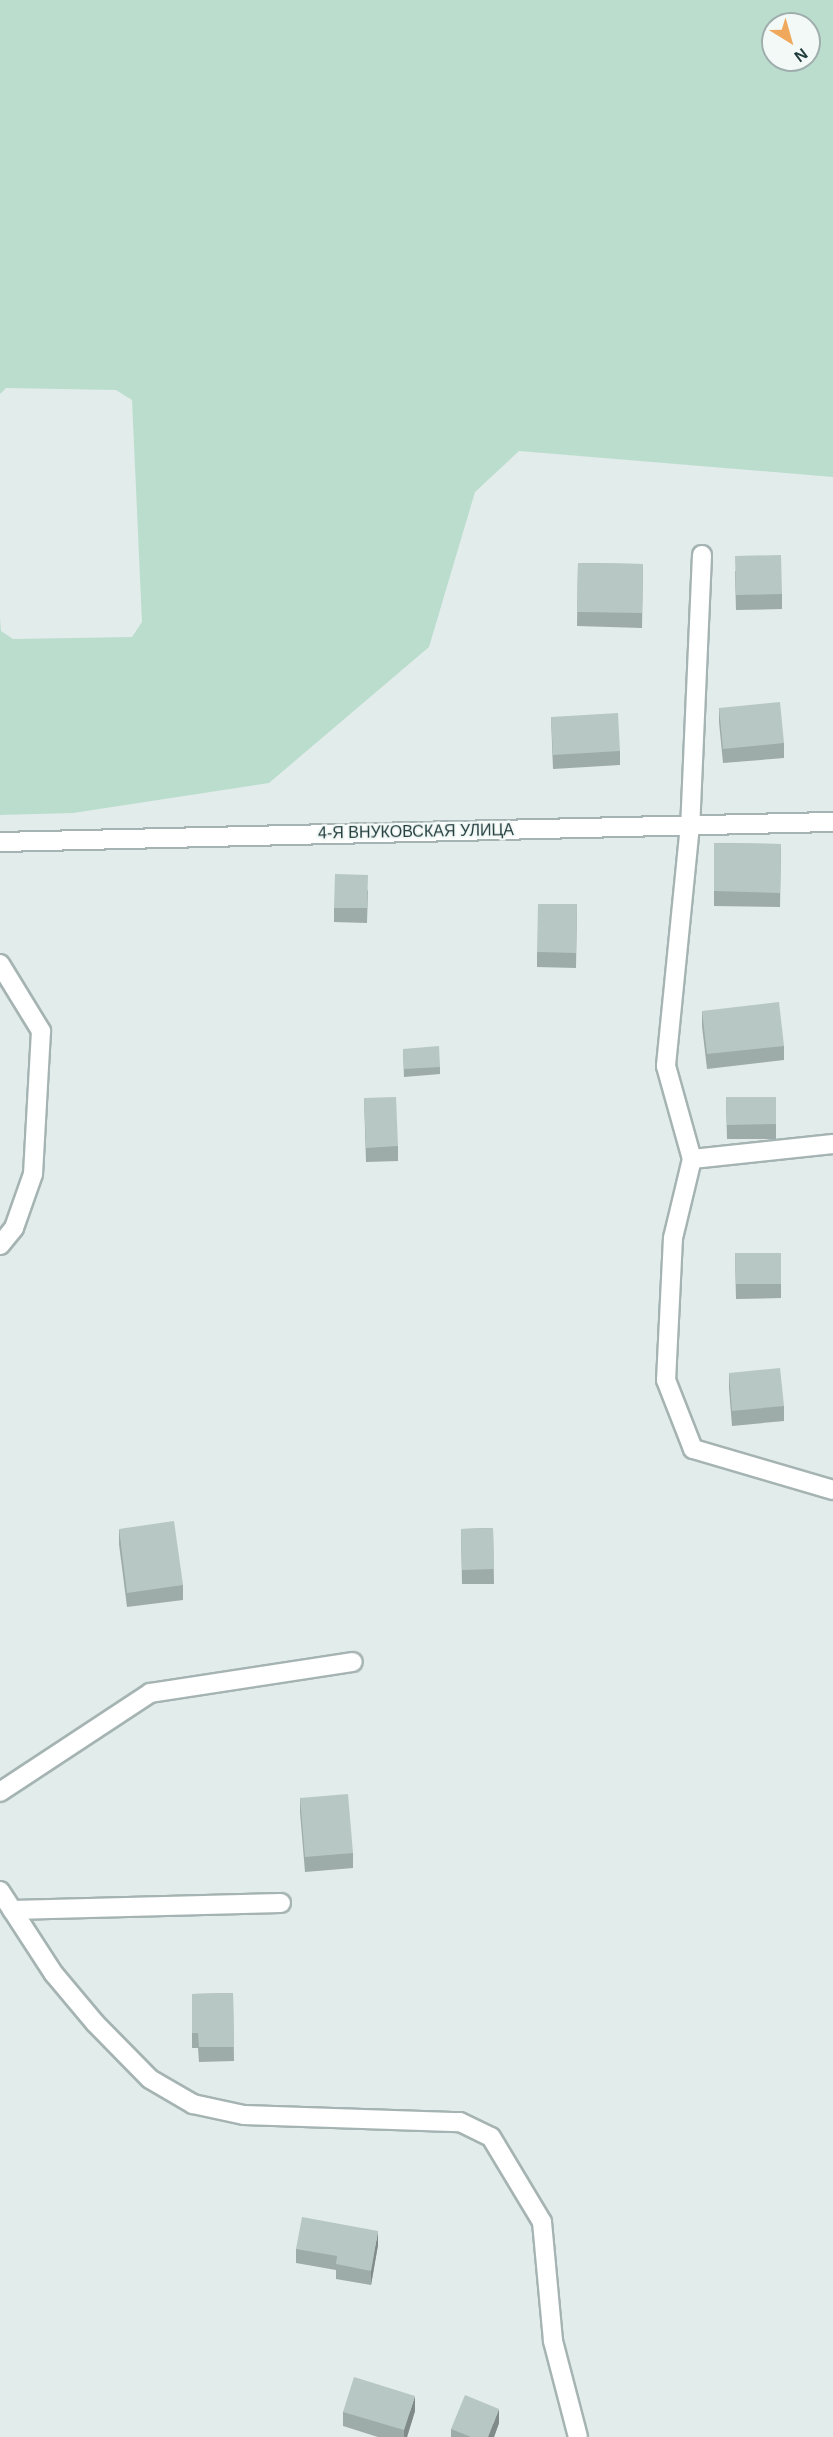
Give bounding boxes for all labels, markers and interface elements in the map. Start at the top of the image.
north arrow [761,12,821,72]
text: N [791,45,811,65]
street label: 4-Я ВНУКОВСКАЯ УЛИЦА [318,821,514,843]

